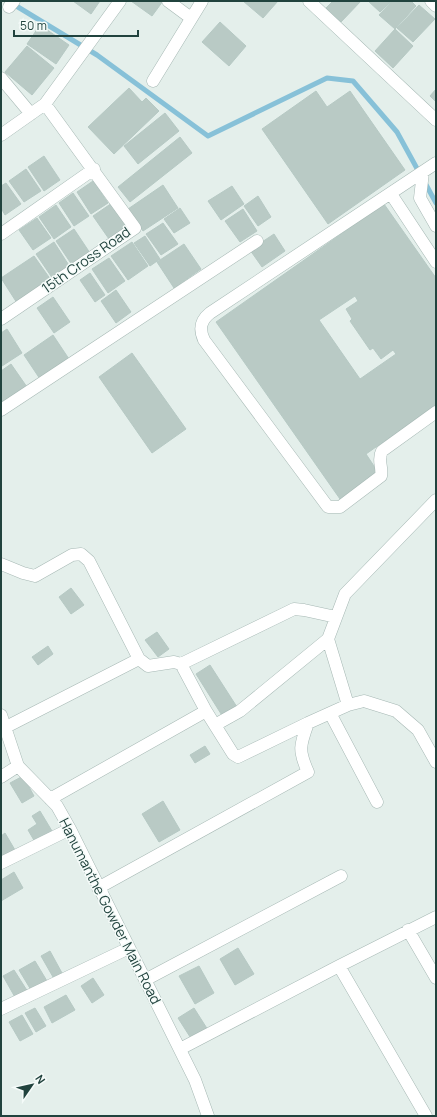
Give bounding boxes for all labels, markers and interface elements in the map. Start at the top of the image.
scale bar [14,12,138,38]
text: 50 m [20,17,47,34]
street label: 15th Cross Road [38,222,134,297]
street label: Hanumanthe Gowder Main Road [55,814,166,1007]
north arrow [12,1065,52,1105]
text: N [32,1072,49,1087]

